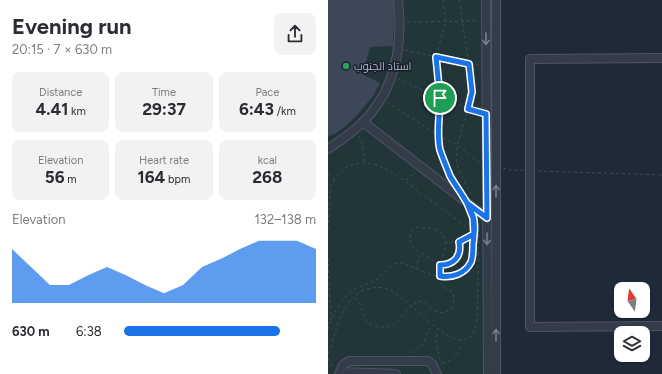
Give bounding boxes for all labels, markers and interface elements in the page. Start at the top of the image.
text: Evening run [12,13,132,40]
button: share [274,13,316,55]
one-way arrow [482,32,490,45]
text: 20:15 · 7 × 630 m [12,42,112,57]
place label: استاد الجنوب [354,60,411,73]
marker: استاد الجنوب [341,61,351,71]
pin [423,81,457,115]
text: Distance [39,86,82,99]
text: Time [152,86,176,99]
text: Pace [255,86,279,99]
icon: arrive [429,87,451,109]
text: 4.41 [35,99,68,119]
text: 29:37 [142,99,186,119]
text: 6:43 [239,99,274,119]
text: km [68,105,86,118]
text: /km [274,105,296,118]
text: Elevation [38,154,83,167]
text: Heart rate [139,154,189,167]
text: kcal [258,154,277,167]
text: 56 [45,167,65,187]
text: 164 [138,167,165,187]
text: 268 [252,167,282,187]
text: m [65,173,77,186]
text: bpm [165,173,190,186]
one-way arrow [492,185,500,198]
text: Elevation [12,212,65,227]
text: 132–138 m [254,212,316,227]
one-way arrow [483,232,491,245]
north arrow [614,282,650,318]
map controls [614,282,650,362]
text: 630 m [12,324,50,339]
text: 6:38 [76,324,102,339]
button: layers [614,326,650,362]
one-way arrow [492,329,500,342]

